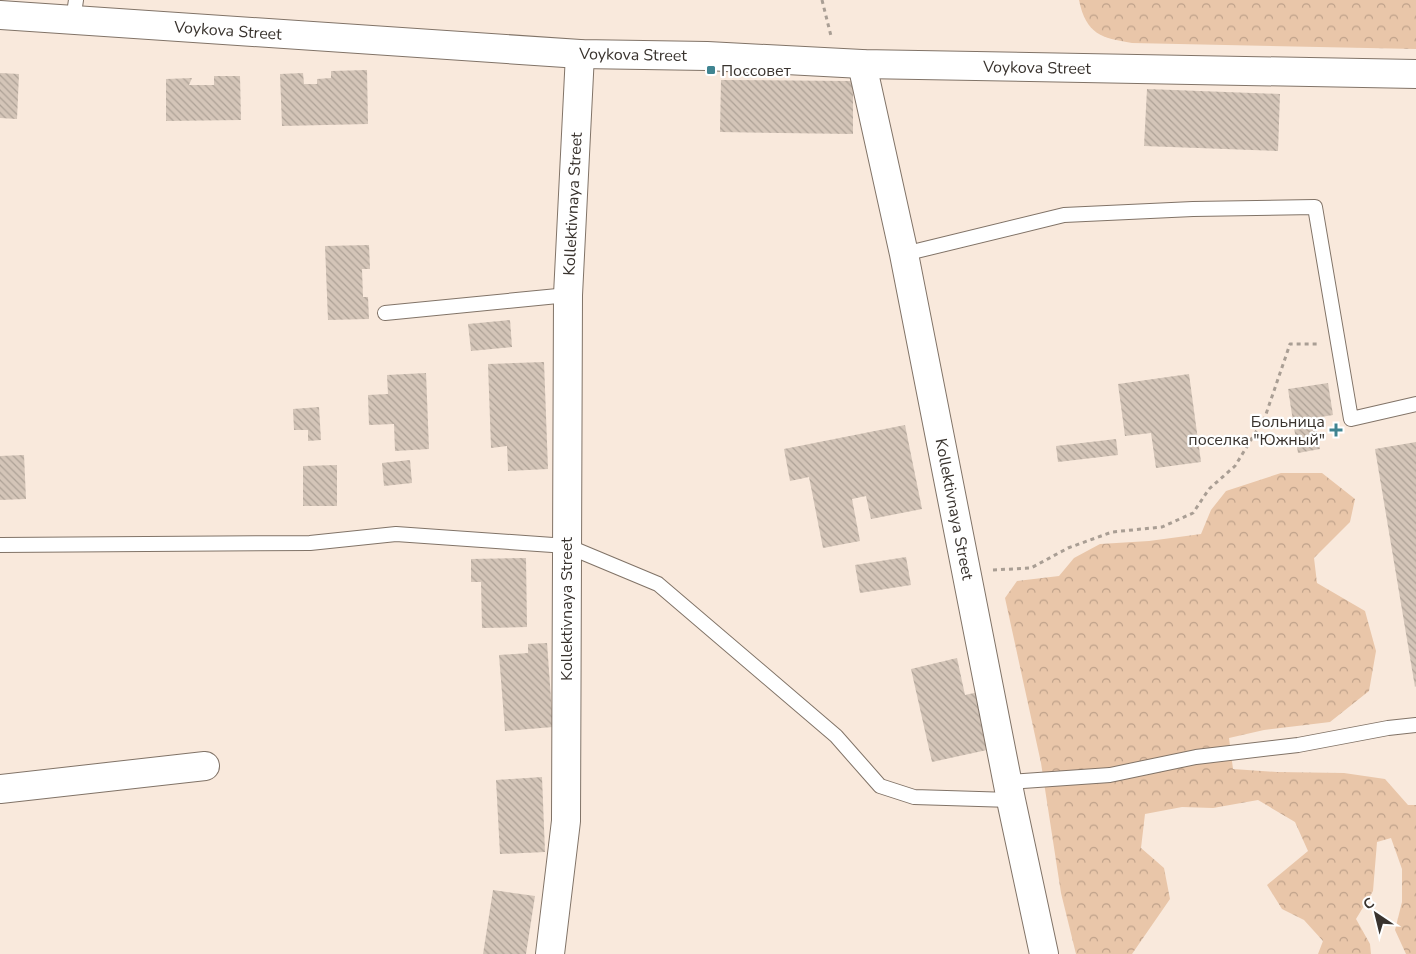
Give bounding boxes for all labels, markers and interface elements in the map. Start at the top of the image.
street label: Voykova Street [172,16,283,46]
street label: Voykova Street [578,43,688,67]
street label: Voykova Street [982,56,1092,80]
place label: Поссовет [721,60,792,82]
marker: Поссовет [705,64,717,76]
street label: Kollektivnaya Street [558,131,588,276]
place label: Больница поселка "Южный" [1188,411,1325,451]
marker: Больница поселка "Южный" [1329,423,1343,437]
street label: Kollektivnaya Street [930,437,979,582]
street label: Kollektivnaya Street [556,537,578,681]
north arrow [1351,889,1401,939]
text: С [1359,893,1379,914]

